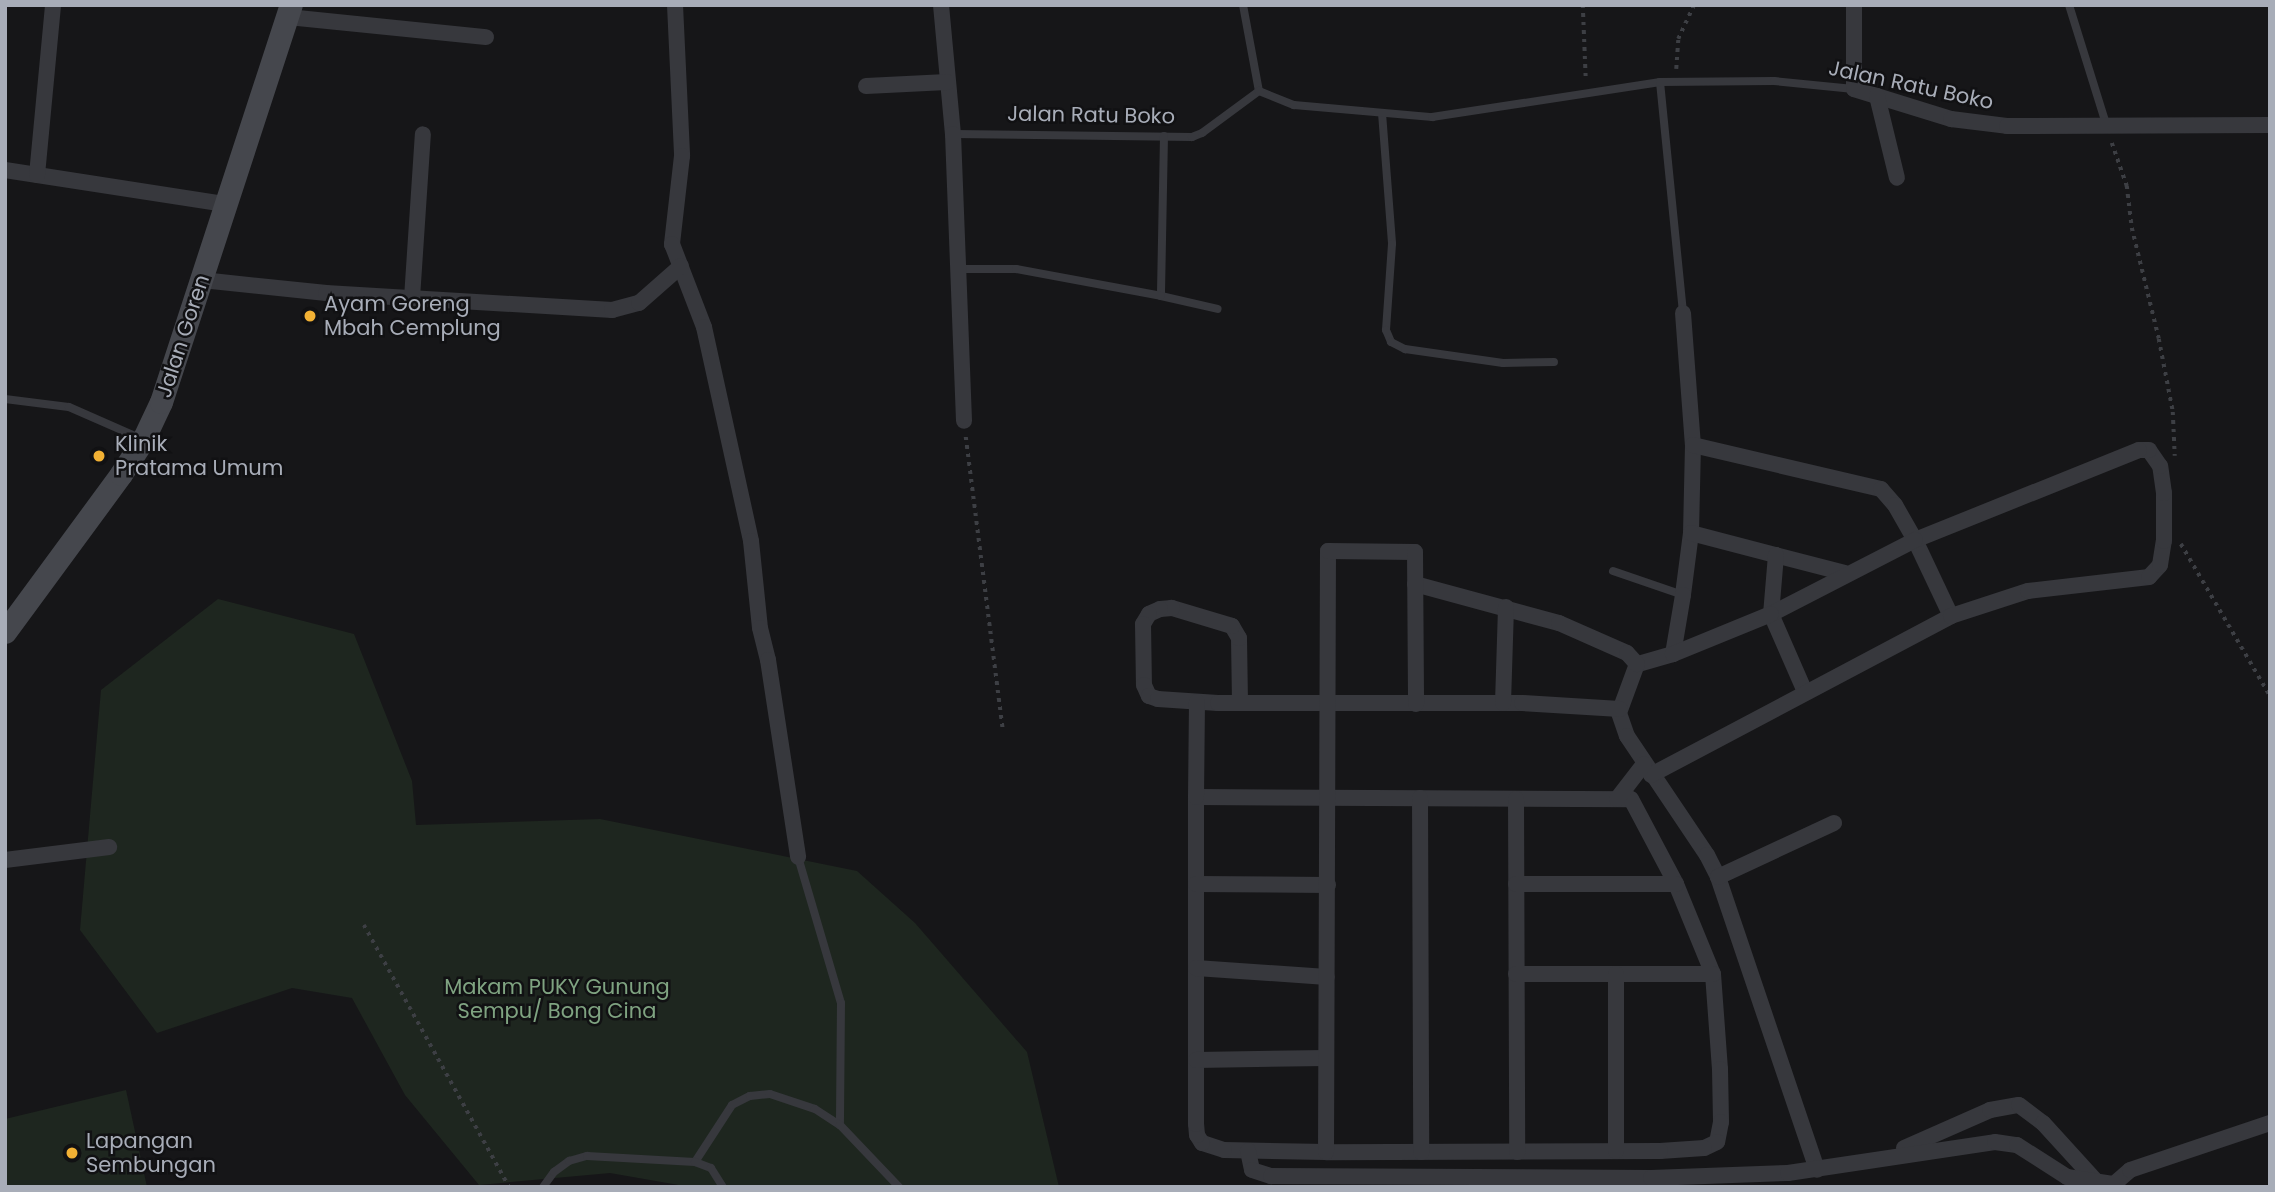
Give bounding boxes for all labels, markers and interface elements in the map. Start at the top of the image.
street label: Jalan Ratu Boko [1826,55,1996,115]
street label: Jalan Ratu Boko [1007,101,1175,129]
street label: Jalan Goren [151,271,215,401]
place label: Ayam Goreng Mbah Cemplung [324,291,501,341]
marker: Ayam Goreng Mbah Cemplung [302,308,318,324]
place label: Klinik Pratama Umum [115,431,283,481]
marker: Klinik Pratama Umum [89,446,109,466]
park label: Makam PUKY Gunung Sempu/ Bong Cina [444,974,670,1024]
place label: Lapangan Sembungan [86,1128,216,1178]
marker: Lapangan Sembungan [64,1145,80,1161]

